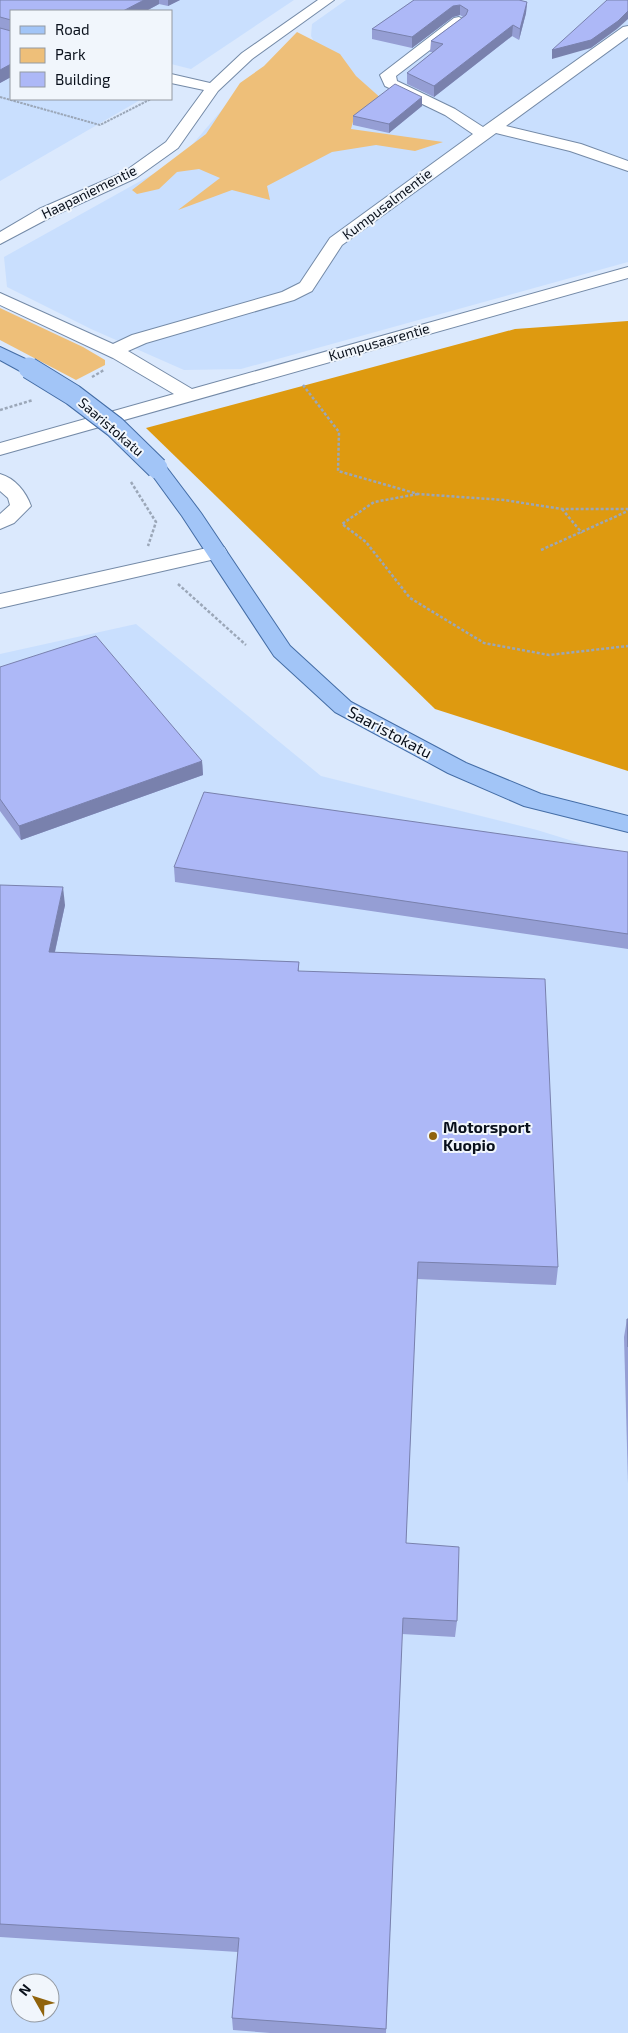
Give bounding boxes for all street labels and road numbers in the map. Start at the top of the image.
street label: Haapaniementie [38,161,139,222]
street label: Kumpusalmentie [339,164,435,243]
street label: Kumpusaarentie [326,319,431,364]
street label: Saaristokatu [75,394,147,460]
street label: Saaristokatu [345,701,435,762]

